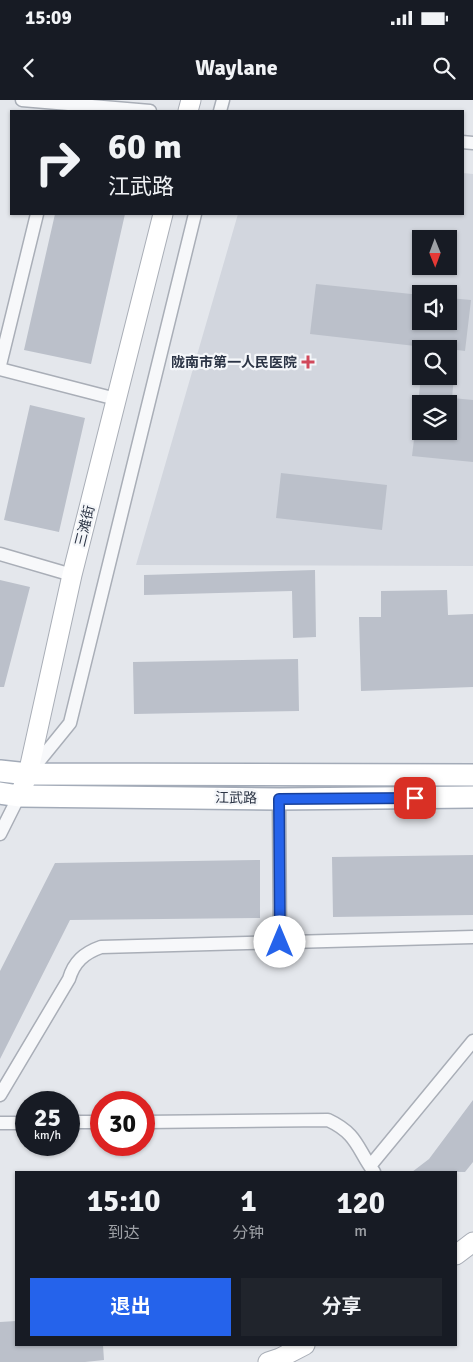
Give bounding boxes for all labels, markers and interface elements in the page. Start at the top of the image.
text: 15:09 [25,6,72,30]
icon: back [15,54,43,82]
text: Waylane [195,54,278,81]
icon: search [430,54,458,82]
text: 60 m [108,125,182,168]
icon: right [25,130,90,195]
text: 江武路 [108,173,174,200]
north arrow [412,230,458,275]
map controls [412,230,457,440]
button: sound [412,285,457,330]
button: search [412,340,457,385]
place label: 陇南市第一人民医院 [171,354,297,371]
marker: 陇南市第一人民医院 [301,355,315,369]
button: layers [412,395,457,440]
street label: 三滩街 [72,504,98,548]
pin [394,777,436,819]
icon: arrive [401,784,429,812]
street label: 江武路 [215,789,257,807]
position arrow [253,915,305,967]
speed limit sign: 30 [90,1091,155,1156]
text: 25 [34,1102,61,1133]
text: km/h [34,1128,61,1143]
text: 15:10 [87,1183,161,1220]
text: 1 [240,1183,257,1220]
text: 120 [336,1185,385,1222]
text: m [354,1221,367,1241]
text: 到达 [108,1223,140,1243]
text: 分钟 [232,1223,265,1243]
button: 退出 [30,1278,231,1336]
button: 分享 [241,1278,442,1336]

